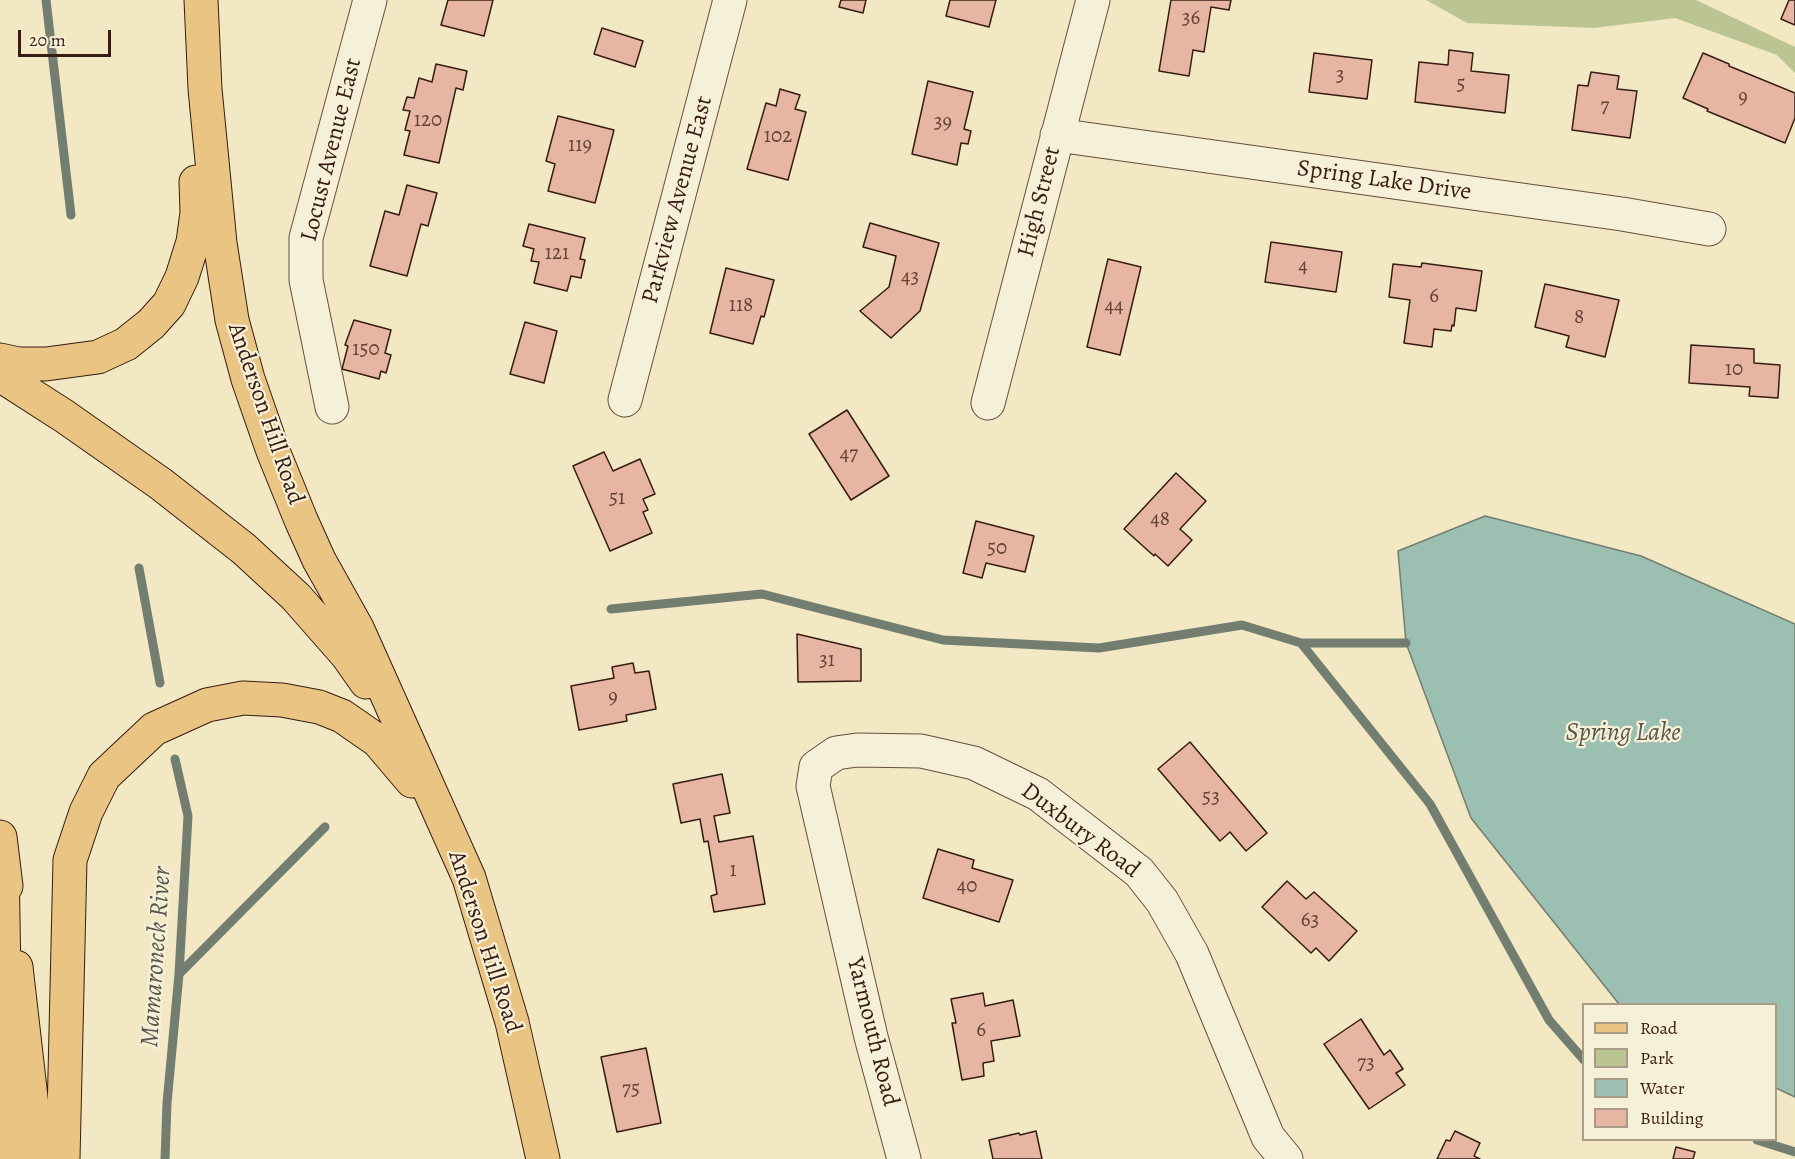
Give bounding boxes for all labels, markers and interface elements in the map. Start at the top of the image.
house number: 36 [1182,6,1200,32]
scale bar [21,18,114,56]
text: 20 m [29,28,66,52]
street label: Locust Avenue East [295,55,369,245]
house number: 3 [1336,63,1344,89]
house number: 5 [1456,72,1466,98]
house number: 9 [1738,85,1748,111]
street label: Parkview Avenue East [636,93,720,307]
house number: 7 [1601,94,1609,120]
house number: 120 [414,108,442,134]
house number: 39 [934,110,952,136]
house number: 102 [764,124,792,150]
house number: 119 [568,133,592,159]
street label: High Street [1012,144,1068,260]
street label: Spring Lake Drive [1295,155,1473,207]
house number: 121 [545,241,569,267]
house number: 4 [1298,254,1308,280]
house number: 43 [901,265,919,291]
house number: 6 [1429,284,1439,310]
house number: 118 [729,293,753,319]
house number: 44 [1104,294,1124,320]
house number: 8 [1574,305,1584,331]
street label: Anderson Hill Road [220,319,310,509]
house number: 150 [352,337,380,363]
house number: 10 [1725,357,1743,383]
house number: 47 [840,442,858,468]
house number: 51 [609,486,625,512]
house number: 48 [1150,507,1170,533]
house number: 50 [987,536,1007,562]
house number: 31 [819,648,835,674]
house number: 9 [608,685,618,711]
water label: Spring Lake [1566,718,1680,750]
street label: Duxbury Road [1015,777,1145,885]
house number: 53 [1202,785,1220,811]
street label: Anderson Hill Road [441,847,527,1037]
house number: 1 [729,858,737,884]
water label: Mamaroneck River [135,866,179,1048]
house number: 40 [957,874,977,900]
house number: 63 [1301,908,1319,934]
street label: Yarmouth Road [840,955,904,1109]
legend [1582,1003,1777,1141]
text: Road [1640,1016,1677,1040]
house number: 6 [976,1018,986,1044]
text: Park [1640,1046,1674,1070]
house number: 73 [1357,1051,1375,1077]
text: Water [1640,1076,1685,1100]
house number: 75 [622,1077,640,1103]
text: Building [1640,1106,1704,1130]

